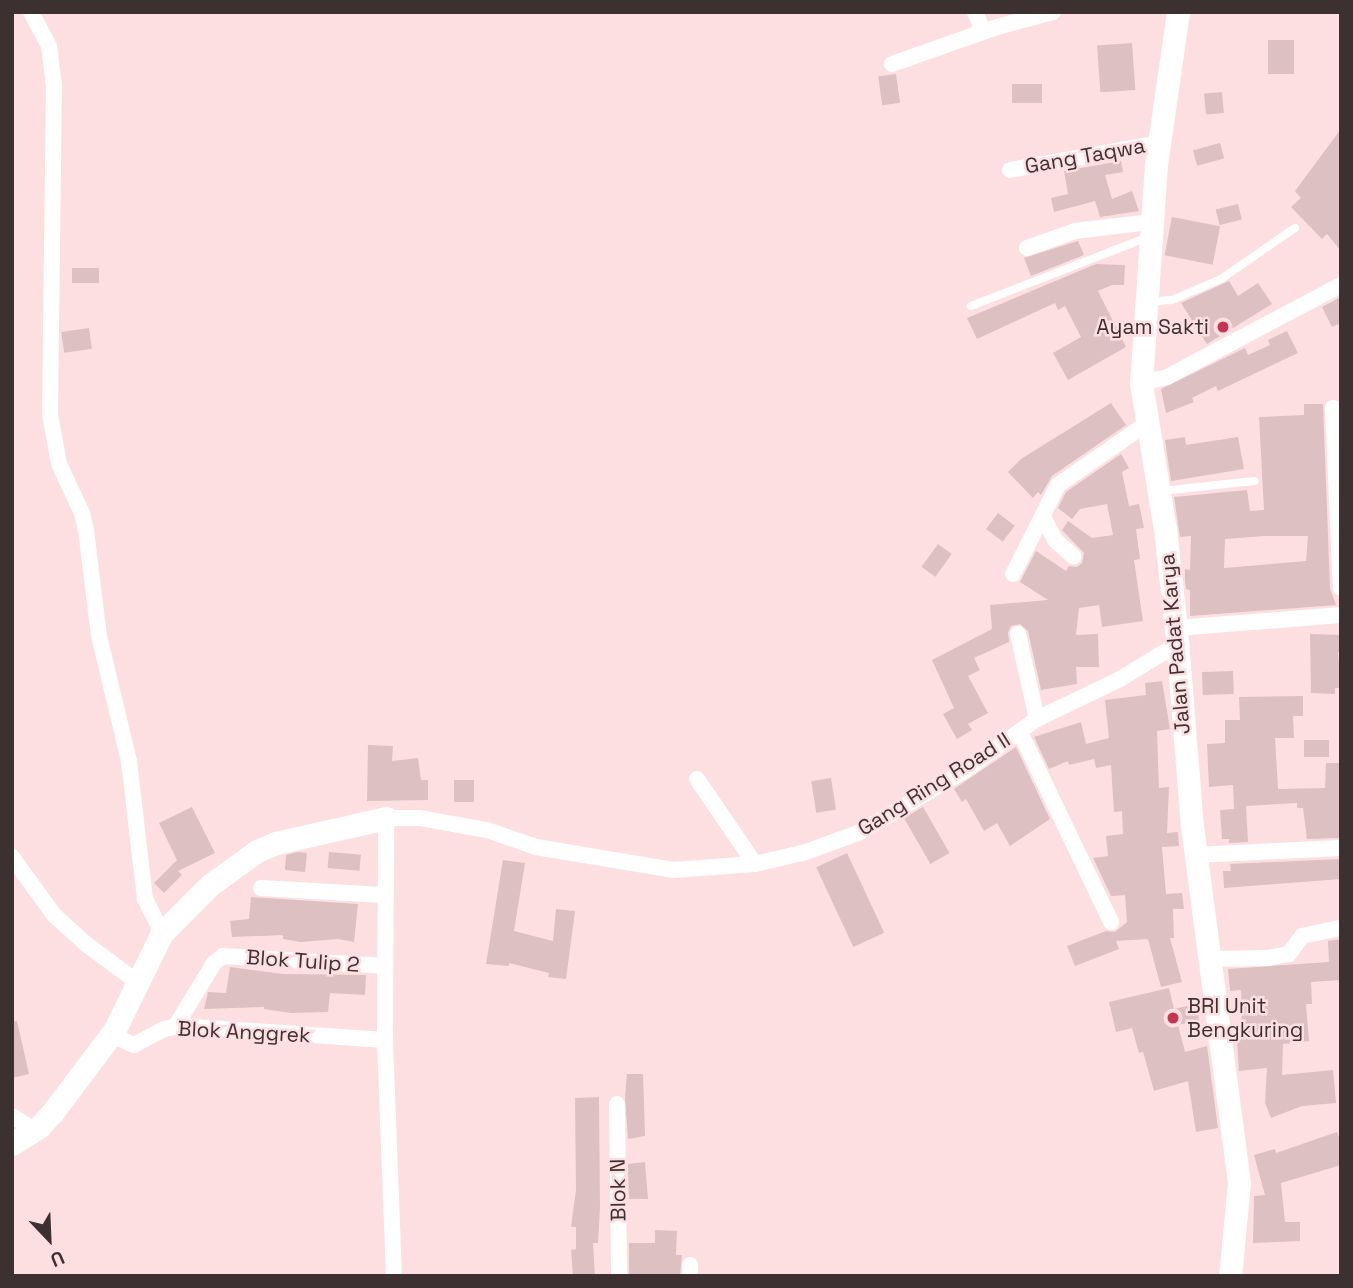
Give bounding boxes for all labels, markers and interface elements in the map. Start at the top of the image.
street label: Gang Taqwa [1023,133,1147,179]
place label: Ayam Sakti [1096,314,1209,340]
marker: Ayam Sakti [1215,319,1231,335]
street label: Jalan Padat Karya [1155,553,1195,735]
street label: Gang Ring Road II [853,727,1015,841]
street label: Blok Tulip 2 [245,944,361,978]
place label: BRI Unit Bengkuring [1187,993,1303,1043]
marker: BRI Unit Bengkuring [1165,1010,1181,1026]
street label: Blok Anggrek [177,1016,311,1048]
street label: Blok N [605,1158,631,1222]
north arrow [14,1204,84,1274]
text: U [47,1245,68,1273]

